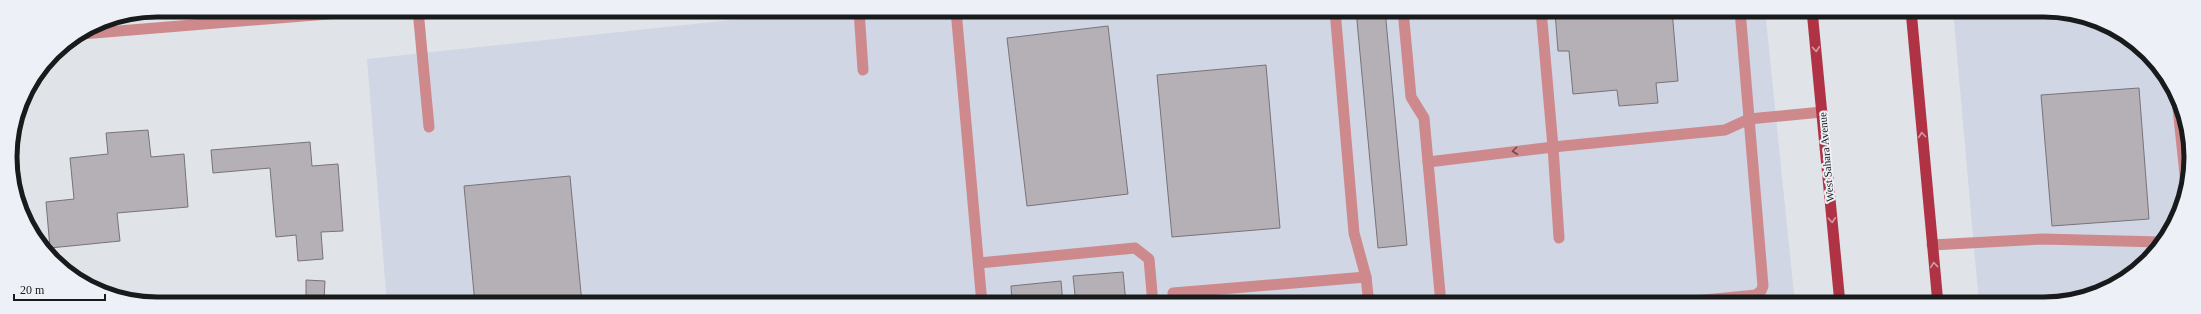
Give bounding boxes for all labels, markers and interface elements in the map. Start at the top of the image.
one-way arrow [1811,46,1820,52]
street label: West Sahara Avenue [1816,112,1836,202]
one-way arrow [1918,132,1927,138]
one-way arrow [1512,147,1518,156]
one-way arrow [1827,217,1836,223]
one-way arrow [1930,262,1939,268]
scale bar [14,276,105,302]
text: 20 m [20,283,45,297]

